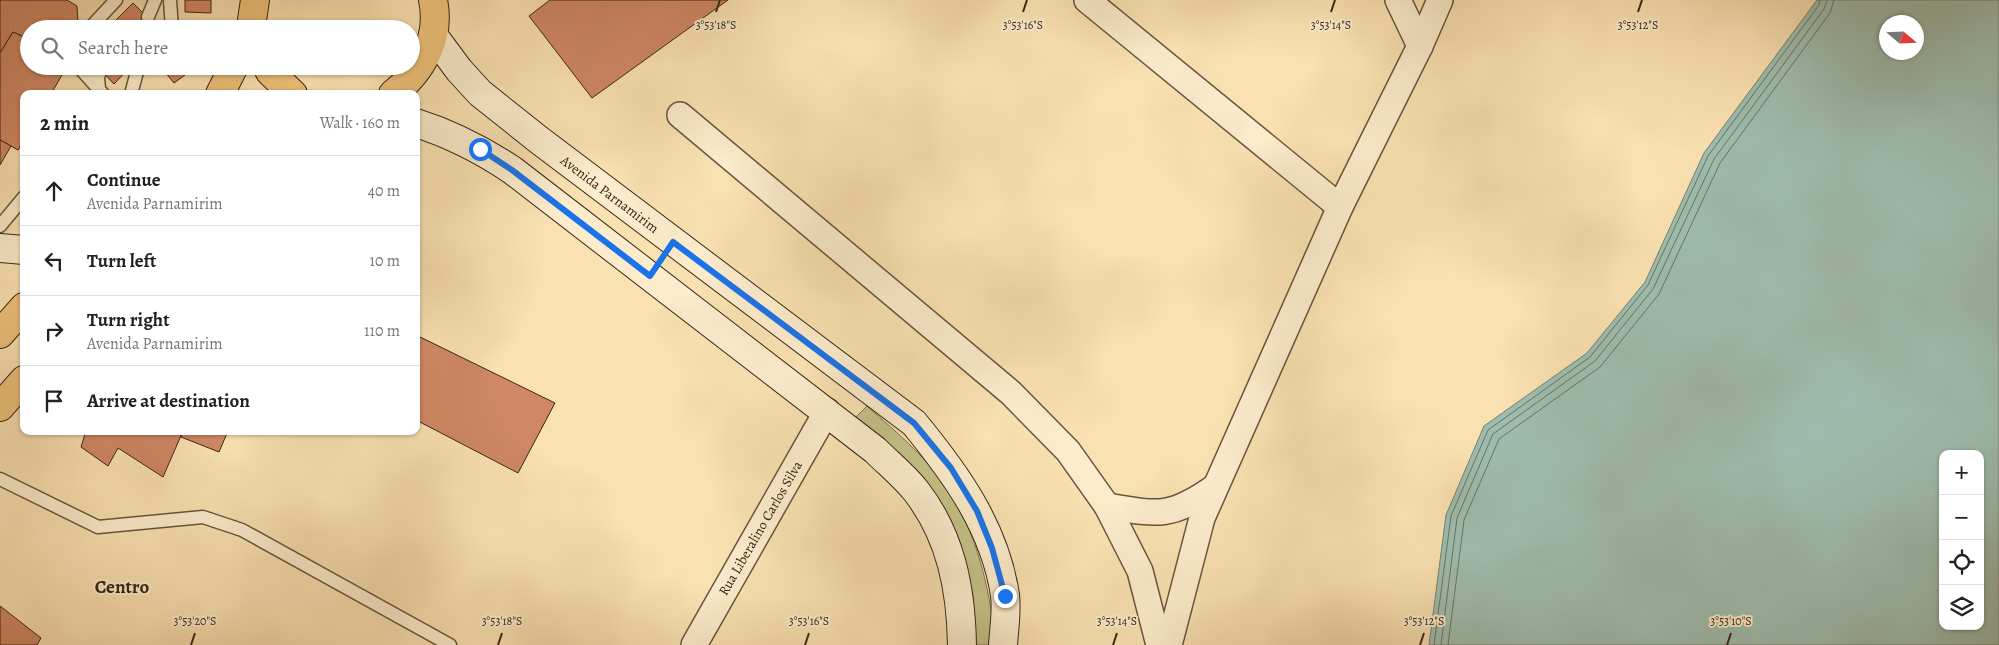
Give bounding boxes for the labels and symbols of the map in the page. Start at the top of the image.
north arrow [1879,15,1924,60]
text: 3°53'18"S [696,17,736,33]
text: 3°53'16"S [1003,17,1043,33]
text: 3°53'14"S [1311,17,1351,33]
text: 3°53'12"S [1618,17,1658,33]
route start [469,138,492,161]
street label: Avenida Parnamirim [556,150,663,238]
street label: Rua Liberalino Carlos Silva [714,457,807,599]
district label: Centro [95,574,149,600]
route end [994,585,1017,608]
text: 3°53'20"S [174,613,216,629]
text: 3°53'18"S [482,613,522,629]
text: 3°53'16"S [789,613,829,629]
text: 3°53'14"S [1097,613,1137,629]
text: 3°53'12"S [1404,613,1444,629]
text: 3°53'10"S [1710,613,1752,629]

